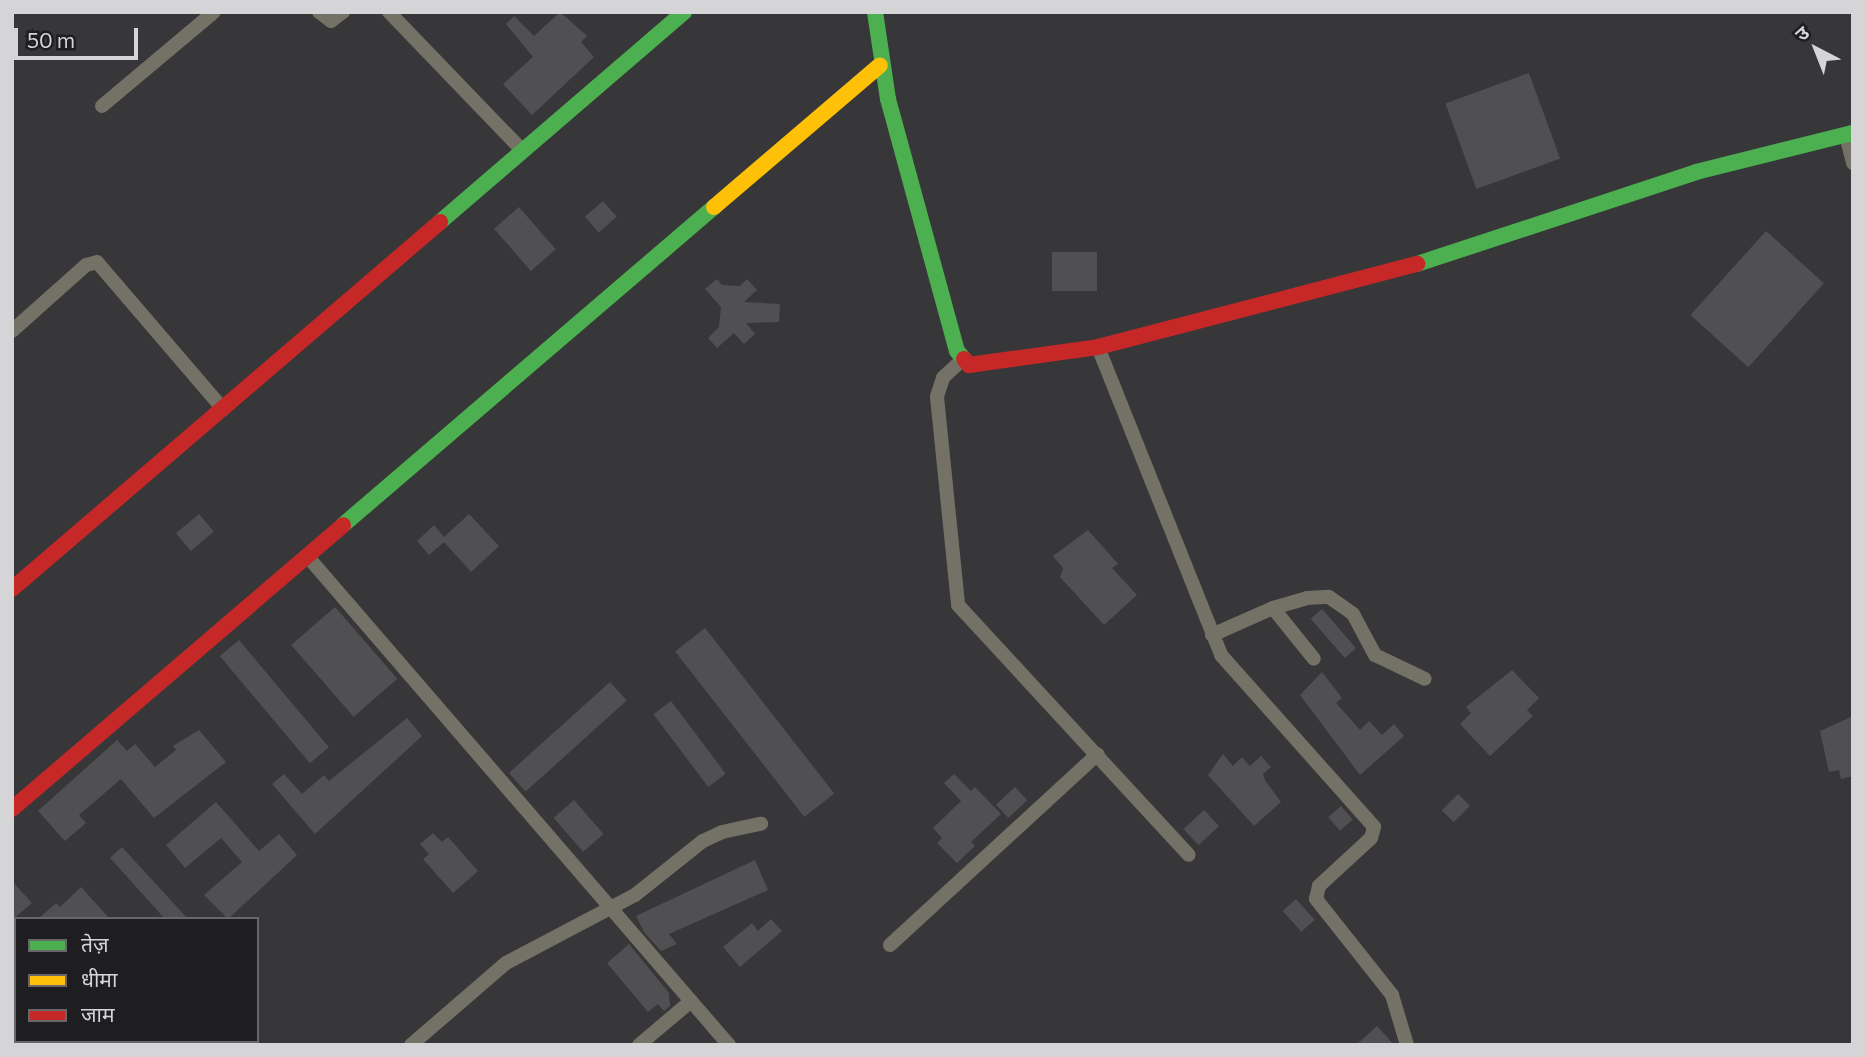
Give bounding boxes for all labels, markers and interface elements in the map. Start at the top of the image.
scale bar [18,14,142,58]
north arrow [1781,14,1851,84]
text: उ [1790,21,1813,45]
text: 50 m [27,27,75,52]
legend [14,917,259,1043]
text: तेज़ [81,931,109,956]
text: धीमा [81,966,117,991]
text: जाम [81,1001,115,1026]

